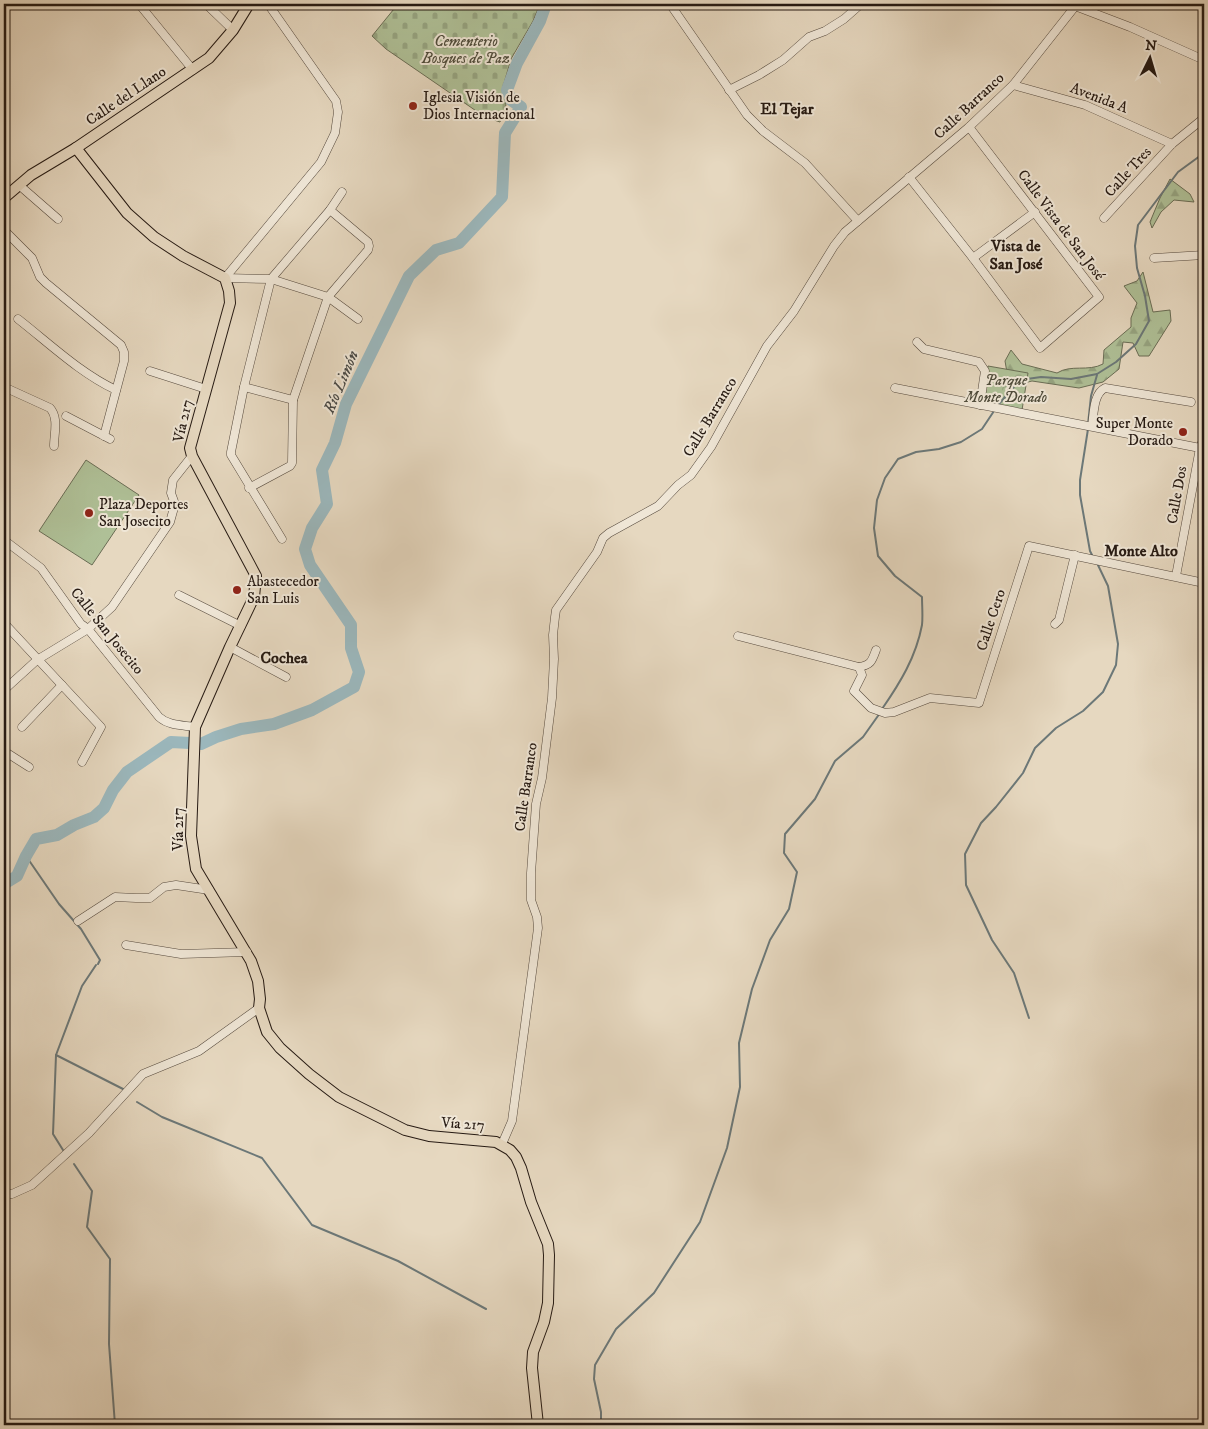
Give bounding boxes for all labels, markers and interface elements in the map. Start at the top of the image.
park label: Cementerio Bosques de Paz [421,32,510,68]
north arrow [1126,32,1176,82]
text: N [1145,37,1158,56]
street label: Calle del Llano [82,62,170,130]
street label: Calle Barranco [930,68,1008,144]
street label: Avenida A [1067,78,1131,118]
place label: Iglesia Visión de Dios Internacional [423,88,535,124]
district label: El Tejar [760,99,815,119]
marker: Iglesia Visión de Dios Internacional [407,100,419,112]
street label: Calle Tres [1100,143,1156,201]
street label: Calle Vista de San José [1014,166,1108,284]
district label: Vista de San José [990,236,1042,274]
water label: Río Limón [318,348,363,417]
park label: Parque Monte Dorado [964,371,1048,407]
street label: Calle Barranco [679,374,741,460]
street label: Vía 217 [169,398,197,445]
place label: Super Monte Dorado [1096,414,1173,450]
marker: Super Monte Dorado [1177,426,1189,438]
street label: Calle Dos [1163,465,1191,525]
place label: Plaza Deportes San Josecito [99,495,188,531]
marker: Plaza Deportes San Josecito [83,507,95,519]
district label: Monte Alto [1104,541,1178,561]
place label: Abastecedor San Luis [247,572,319,608]
street label: Calle San Josecito [66,584,148,678]
marker: Abastecedor San Luis [231,584,243,596]
street label: Calle Cero [972,587,1010,653]
district label: Cochea [260,648,309,668]
street label: Calle Barranco [510,741,542,833]
street label: Vía 217 [169,807,188,852]
street label: Vía 217 [440,1113,485,1135]

